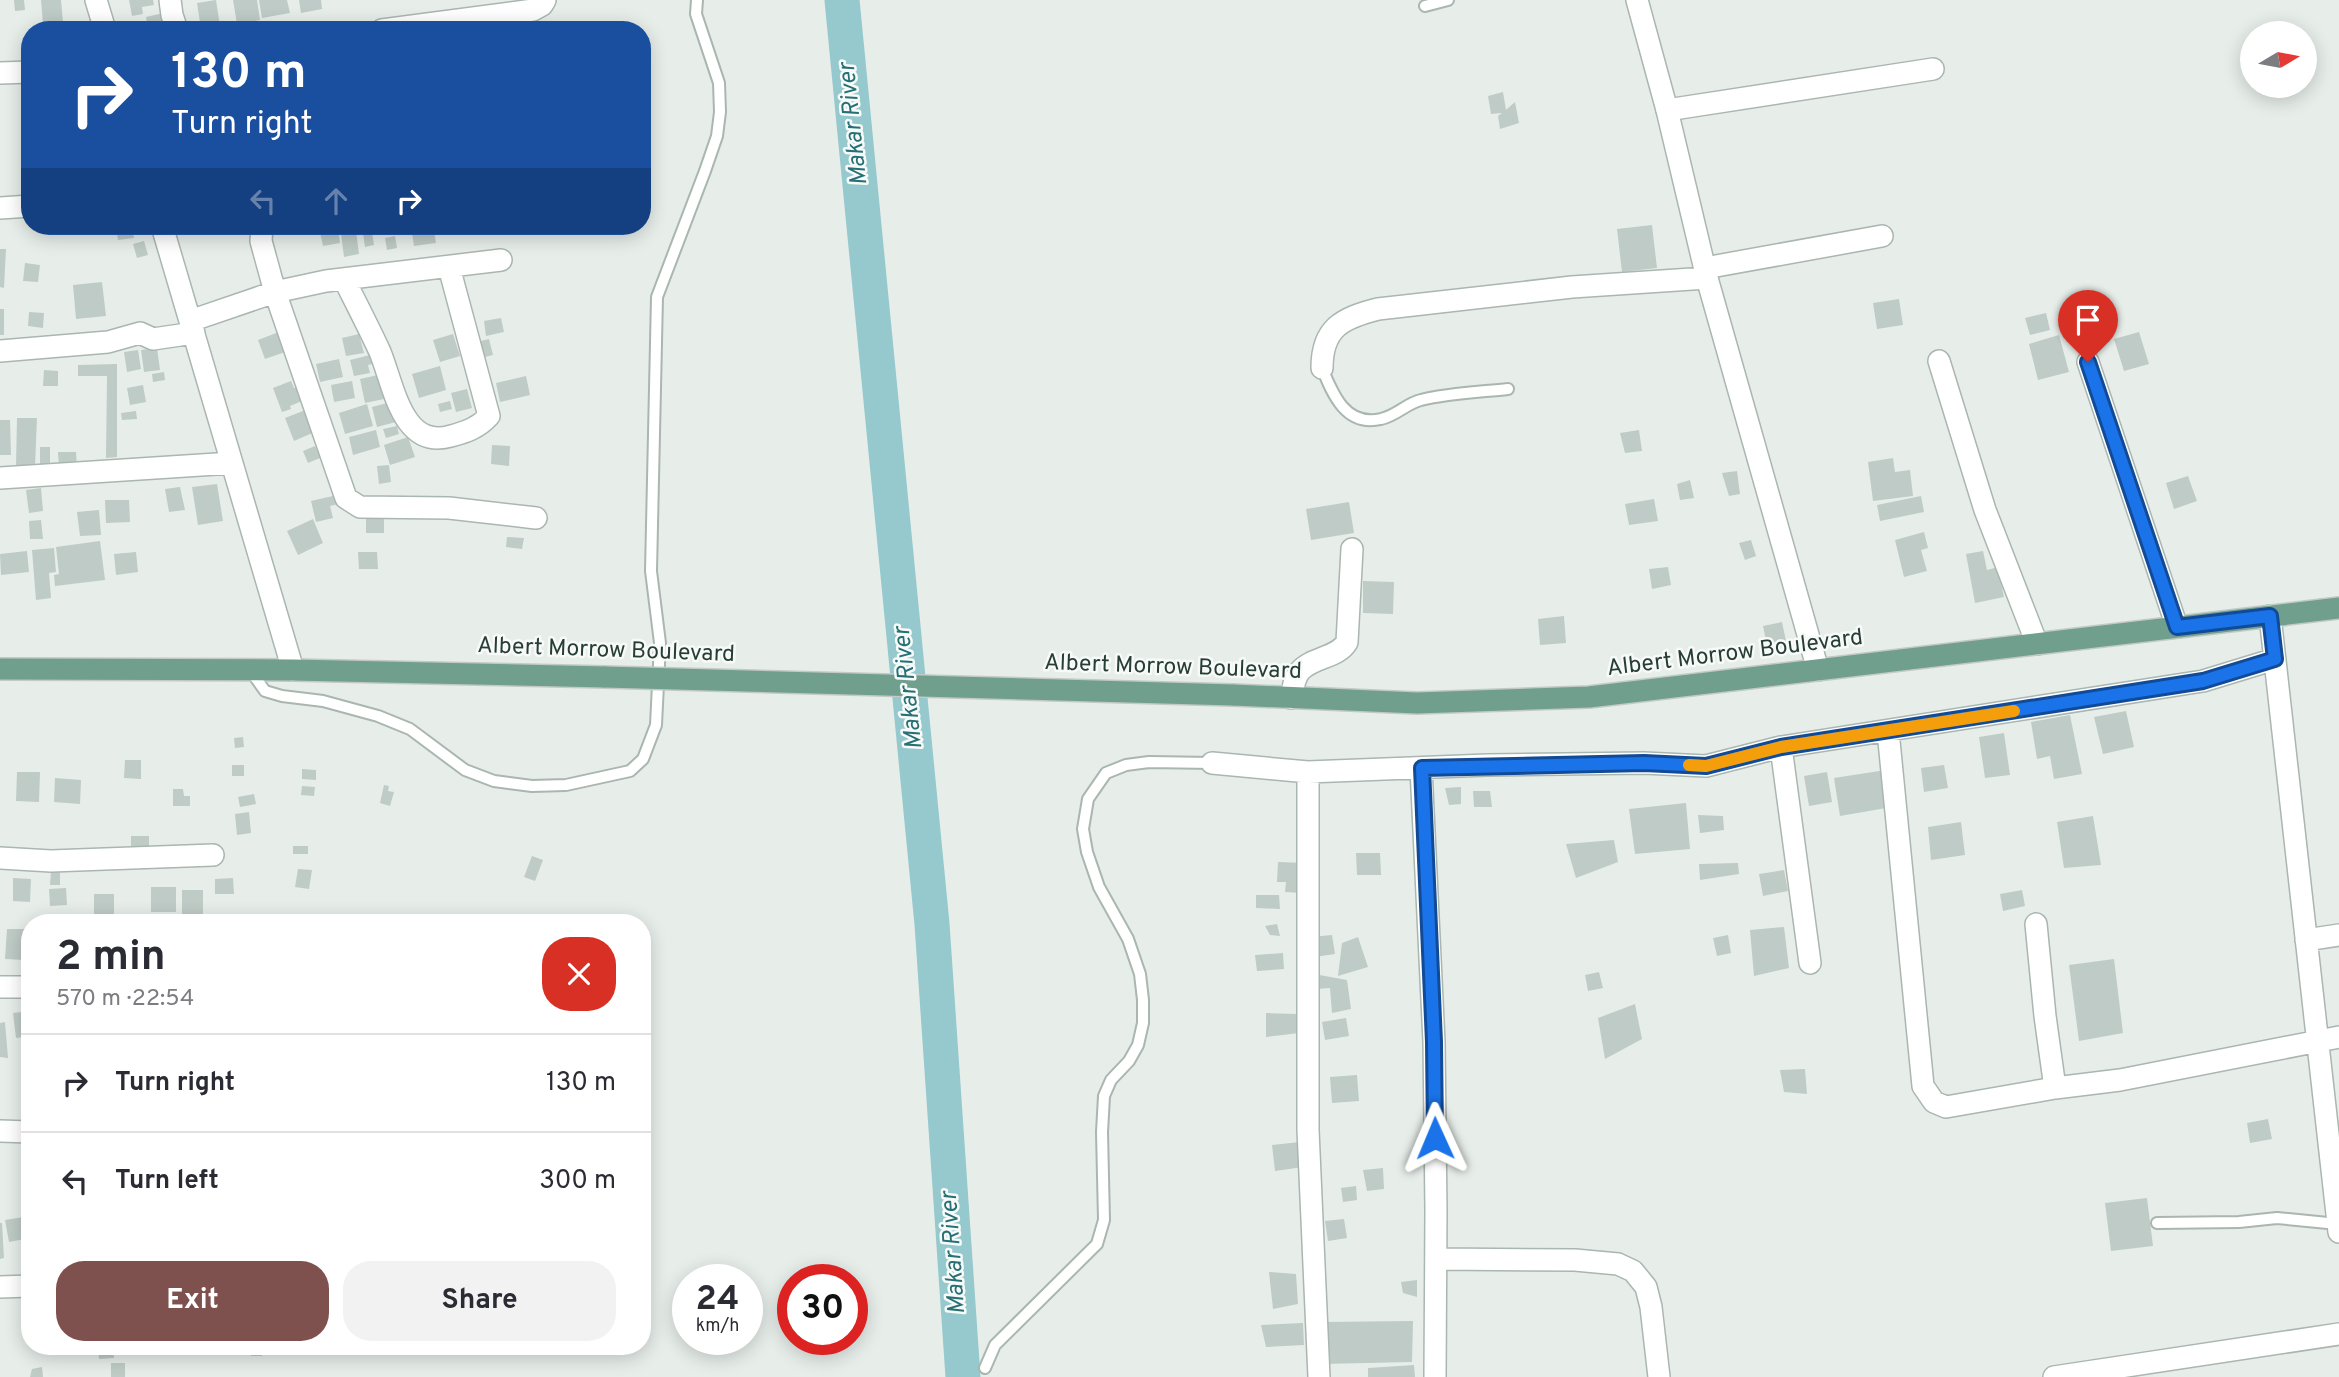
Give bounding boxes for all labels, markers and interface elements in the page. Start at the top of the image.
north arrow [2240,21,2317,98]
map controls [2240,21,2317,98]
text: 130 m [171,44,307,106]
icon: right [56,49,147,140]
water label: Makar River [832,59,875,187]
text: Turn right [171,105,313,145]
icon: left [244,182,282,220]
icon: ahead [317,182,355,220]
icon: right [390,182,428,220]
pin [2058,290,2118,362]
icon: arrive [2069,301,2107,339]
water label: Makar River [887,623,930,751]
street label: Albert Morrow Boulevard [1605,624,1865,684]
street label: Albert Morrow Boulevard [477,632,735,670]
street label: Albert Morrow Boulevard [1044,649,1302,687]
text: 2 min [56,932,166,985]
button: close [542,937,616,1011]
text: 570 m · 22:54 [56,985,194,1014]
icon: right [56,1064,94,1102]
text: Turn right [115,1067,235,1100]
text: 130 m [546,1067,616,1100]
position arrow [1398,1101,1472,1175]
icon: left [56,1162,94,1200]
text: Turn left [115,1165,219,1198]
text: 300 m [539,1165,616,1198]
water label: Makar River [935,1189,973,1315]
button: Exit [56,1261,329,1341]
button: Share [343,1261,616,1341]
speed limit sign: 30 [777,1264,868,1355]
text: 24 [696,1278,739,1322]
text: km/h [696,1315,739,1338]

